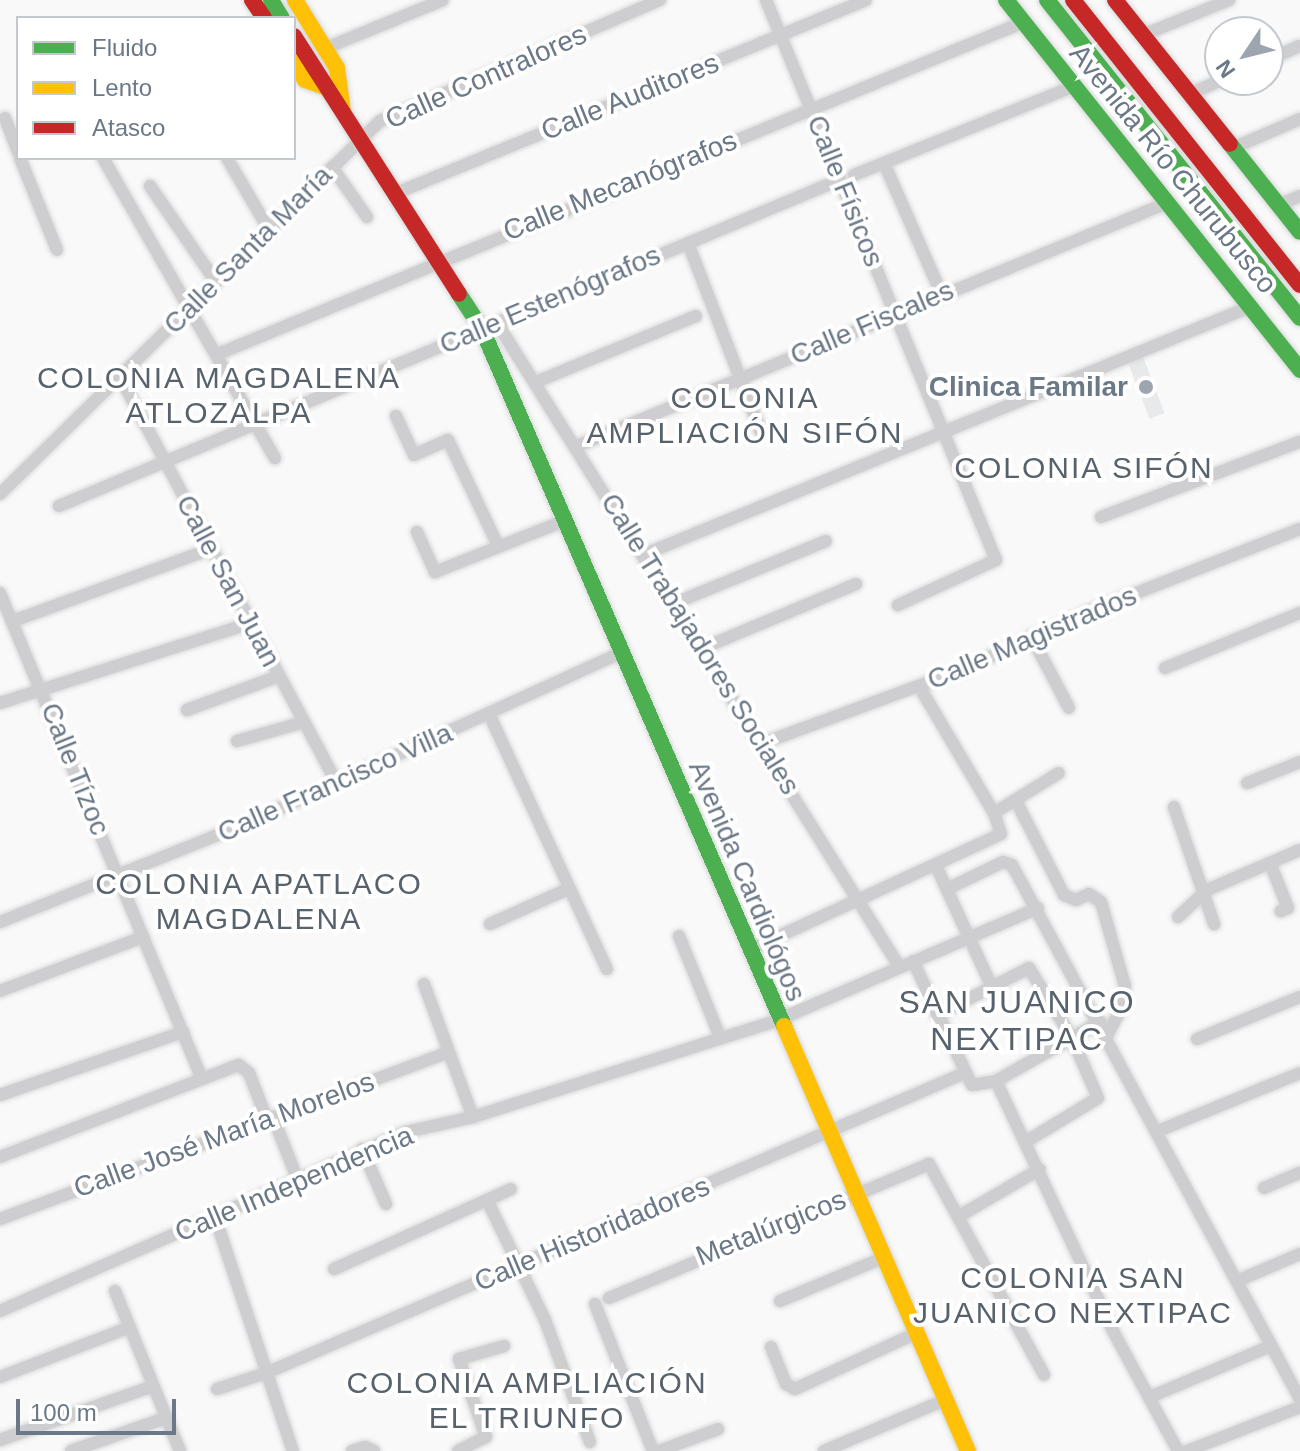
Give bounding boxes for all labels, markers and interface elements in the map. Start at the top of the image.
legend [16,16,296,160]
north arrow [1204,16,1284,96]
street label: Calle Contralores [380,18,592,136]
text: Fluido [92,34,157,61]
street label: Avenida Río Churubusco [1062,38,1284,300]
street label: Calle Auditores [536,46,724,148]
text: N [1211,55,1240,83]
text: Lento [92,74,152,101]
street label: Calle Físicos [799,110,891,272]
text: Atasco [92,114,165,141]
street label: Calle Mecanógrafos [498,124,742,248]
street label: Calle Santa María [157,159,339,341]
street label: Calle Estenógrafos [435,238,665,362]
street label: Calle Fiscales [785,273,959,373]
district label: COLONIA MAGDALENA ATLOZALPA [36,360,402,430]
place label: Clinica Familar [929,370,1128,404]
marker: Clinica Familar [1135,376,1157,398]
district label: COLONIA AMPLIACIÓN SIFÓN [586,380,904,450]
district label: COLONIA SIFÓN [953,450,1215,486]
street label: Calle Trabajadores Sociales [593,487,807,801]
street label: Calle San Juan [169,489,287,673]
street label: Calle Magistrados [922,579,1142,697]
street label: Calle Tízoc [33,698,117,840]
street label: Calle Francisco Villa [213,716,457,850]
street label: Avenida Cardiológos [681,756,813,1006]
district label: COLONIA APATLACO MAGDALENA [94,866,424,936]
district label: SAN JUANICO NEXTIPAC [898,984,1136,1059]
street label: Calle José María Morelos [69,1065,379,1205]
street label: Calle Independencia [170,1119,418,1249]
street label: Calle Historidadores [469,1169,715,1299]
street label: Metalúrgicos [691,1183,851,1273]
district label: COLONIA SAN JUANICO NEXTIPAC [913,1260,1233,1330]
district label: COLONIA AMPLIACIÓN EL TRIUNFO [345,1365,709,1436]
scale bar [20,1383,180,1433]
text: 100 m [30,1399,97,1426]

